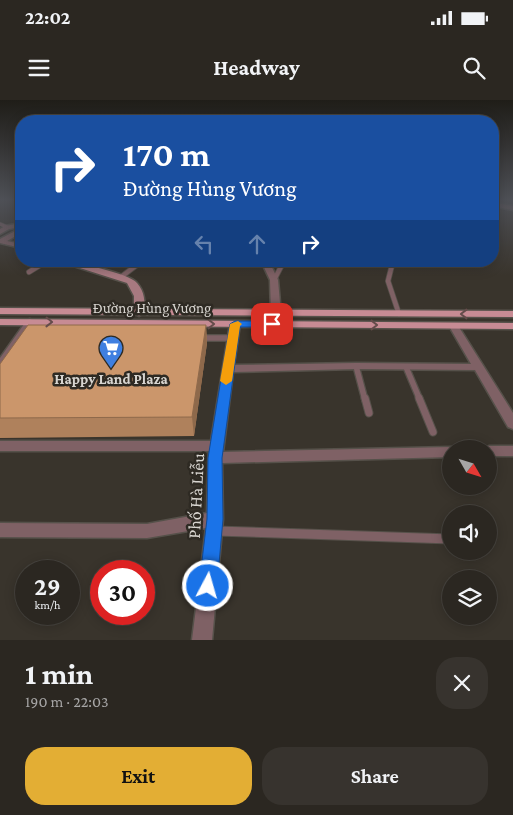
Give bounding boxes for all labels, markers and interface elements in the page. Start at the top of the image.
text: 22:02 [25,7,70,28]
icon: menu [25,54,53,82]
icon: search [460,54,488,82]
text: Headway [213,55,300,80]
icon: right [40,135,105,200]
text: 170 m [123,135,210,174]
text: Đường Hùng Vương [123,176,297,201]
icon: left [190,230,218,258]
icon: ahead [243,230,271,258]
icon: right [296,230,324,258]
street label: Đường Hùng Vương [93,300,211,317]
pin [251,303,293,345]
one-way arrow [460,309,468,319]
icon: arrive [258,310,286,338]
one-way arrow [45,317,53,327]
one-way arrow [208,319,215,329]
one-way arrow [370,320,378,330]
supermarket icon: Happy Land Plaza [98,335,124,369]
place label: Happy Land Plaza [54,371,168,387]
north arrow [442,440,498,495]
map controls [442,440,497,625]
street label: Phố Hà Liễu [184,452,208,539]
button: sound [442,505,497,560]
position arrow [181,559,233,611]
speed limit sign: 30 [90,560,155,625]
button: layers [442,570,497,625]
text: 29 [34,573,61,600]
text: km/h [35,598,60,612]
text: 1 min [25,657,93,690]
button: close [436,657,488,709]
text: 190 m · 22:03 [25,693,109,710]
button: Exit [25,747,252,805]
button: Share [262,747,488,805]

